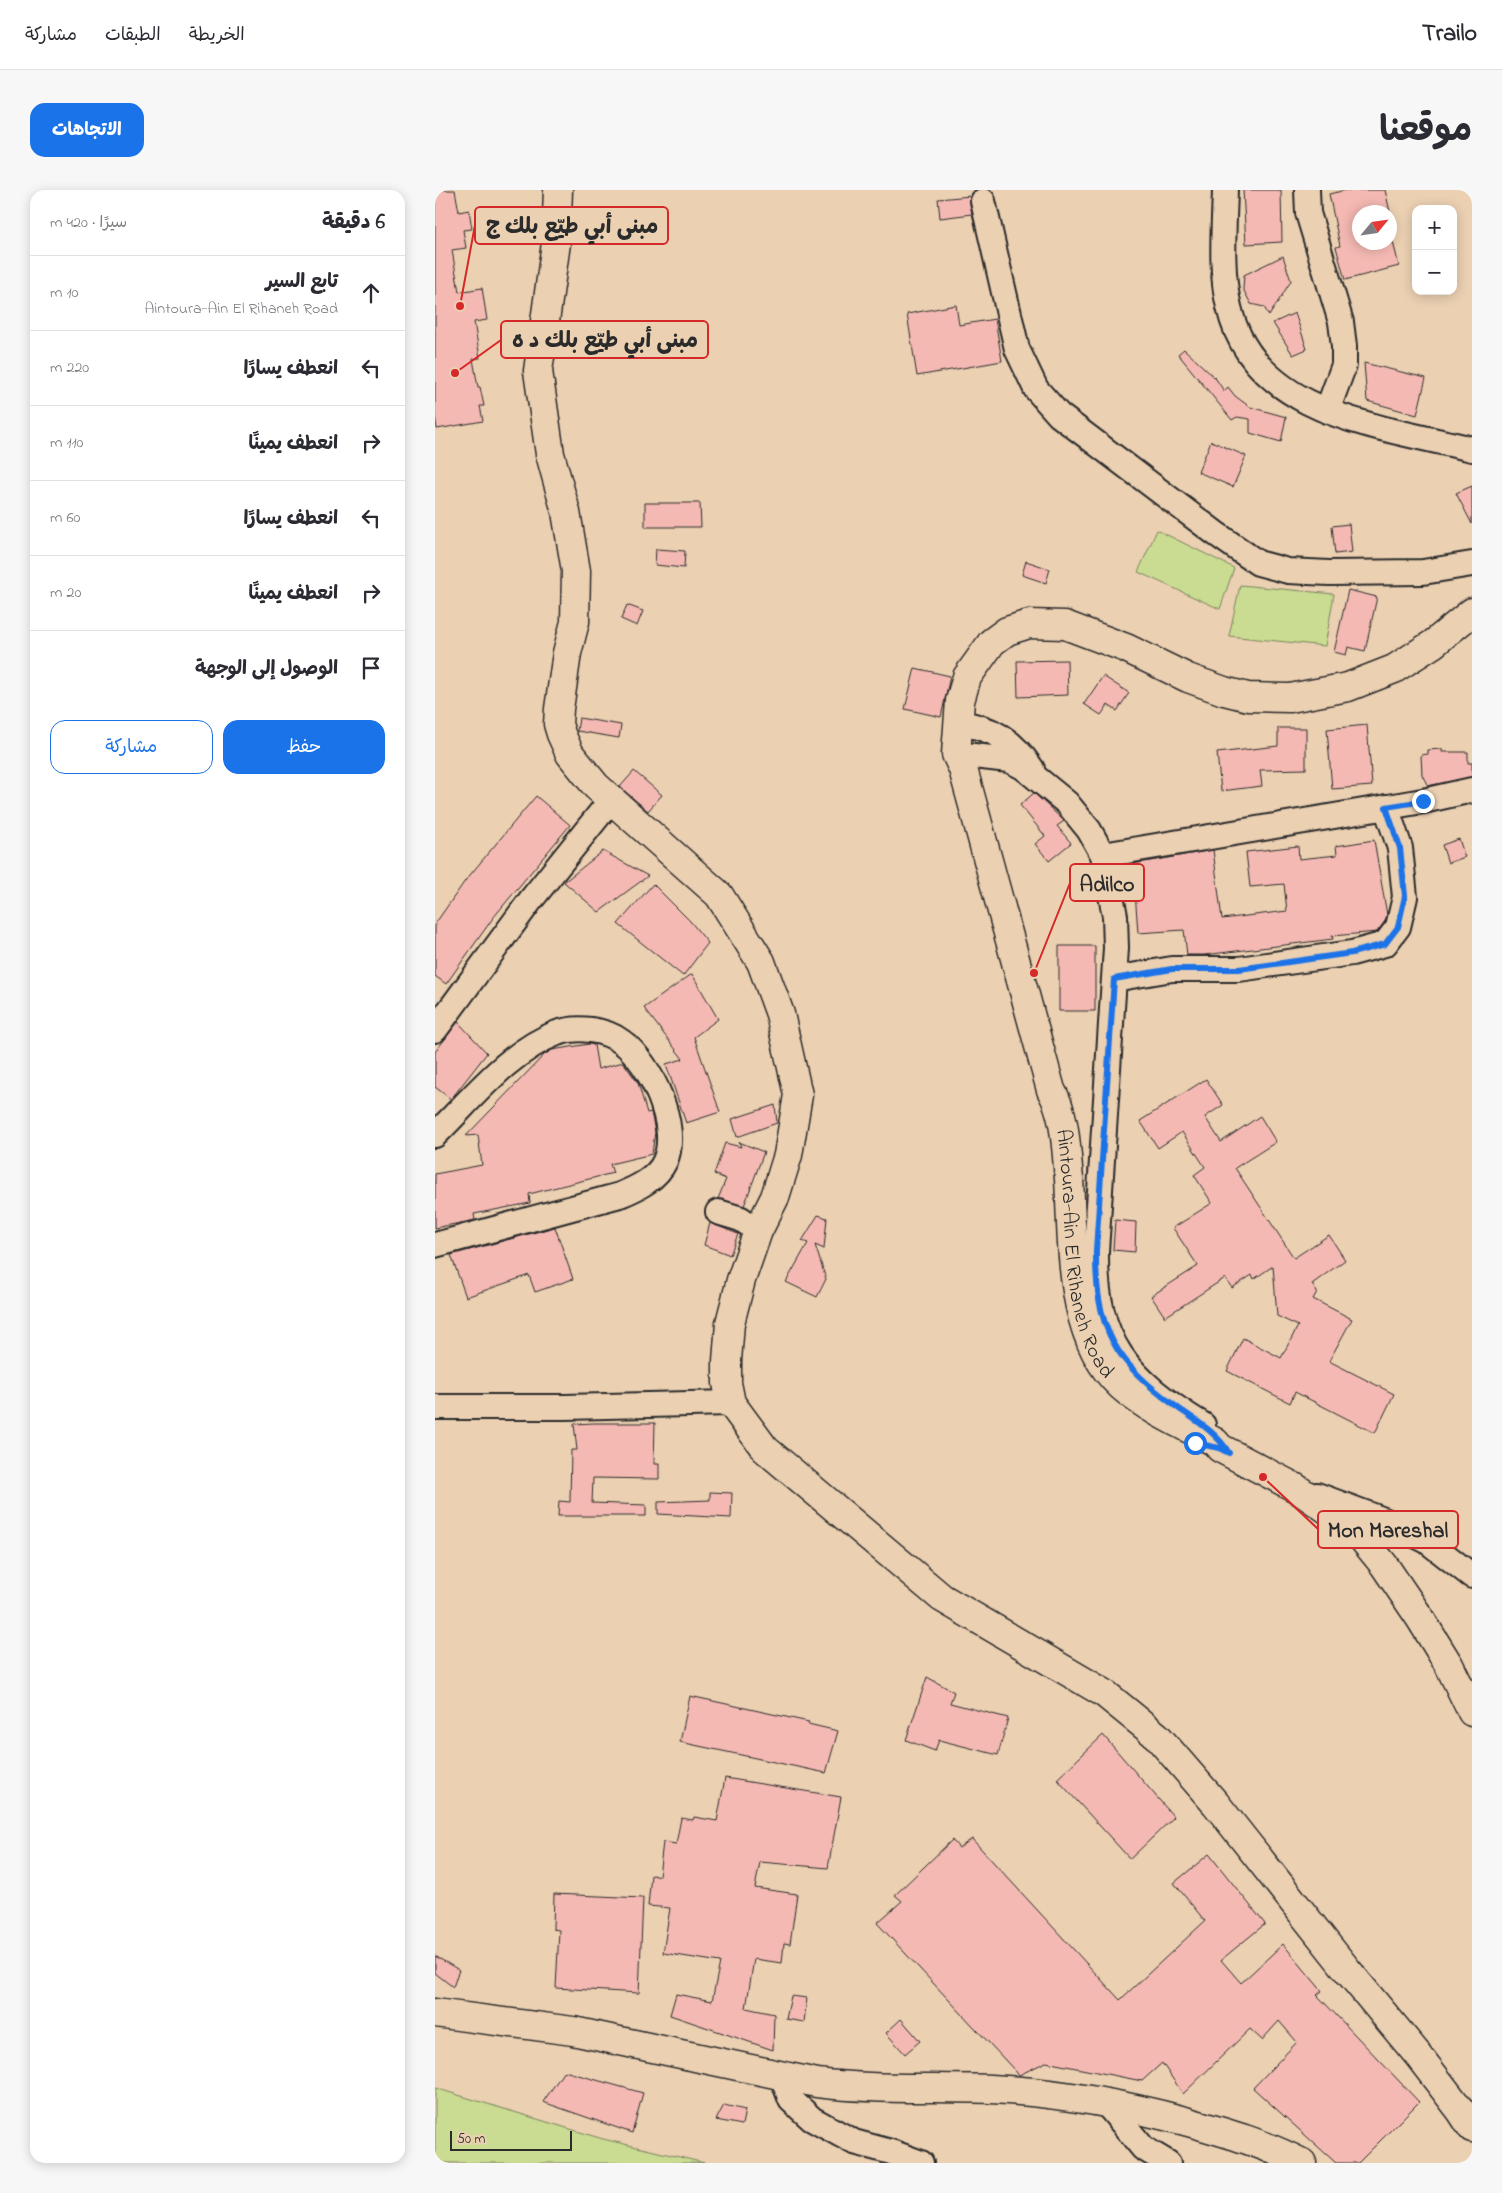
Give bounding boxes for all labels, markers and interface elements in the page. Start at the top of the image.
text: Trailo [1422,17,1477,52]
text: مشاركة [25,23,77,49]
text: الطبقات [105,23,161,49]
text: الخريطة [189,23,245,49]
button: الاتجاهات [30,103,144,157]
text: موقعنا [1379,106,1472,157]
north arrow [1352,205,1397,250]
map controls [1412,205,1457,295]
button: + [1412,205,1457,250]
callout: مبنى أبي طيّع بلك ج [475,207,668,244]
text: 6 دقيقة [322,208,385,238]
text: سيرًا · 420 m [50,211,127,235]
text: مبنى أبي طيّع بلك ج [486,212,658,245]
button: − [1412,250,1457,295]
text: تابع السير [266,269,338,296]
icon: ahead [357,279,385,307]
text: 10 m [50,281,78,305]
text: Aintoura-Ain El Rihaneh Road [145,297,338,321]
callout: مبنى أبي طيّع بلك د ه [501,321,708,358]
text: مبنى أبي طيّع بلك د ه [512,326,698,359]
icon: left [357,354,385,382]
text: 220 m [50,356,89,380]
text: انعطف يسارًا [243,356,338,383]
icon: right [357,429,385,457]
text: 110 m [50,431,84,455]
text: انعطف يمينًا [248,431,338,458]
icon: left [357,504,385,532]
text: 60 m [50,506,80,530]
text: انعطف يسارًا [243,506,338,533]
icon: right [357,579,385,607]
text: 20 m [50,581,81,605]
text: انعطف يمينًا [248,581,338,608]
icon: arrive [357,654,385,682]
text: الوصول إلى الوجهة [195,656,338,683]
button: مشاركة [50,720,213,774]
button: حفظ [223,720,385,774]
route end [1412,790,1435,813]
callout: Adilco [1070,864,1144,901]
text: Adilco [1080,870,1134,902]
street label: Aintoura-Ain El Rihaneh Road [1047,1127,1121,1385]
route start [1184,1432,1207,1455]
callout: Mon Mareshal [1318,1511,1458,1548]
text: Mon Mareshal [1328,1516,1448,1548]
scale bar [450,2128,573,2151]
text: 50 m [457,2129,485,2150]

